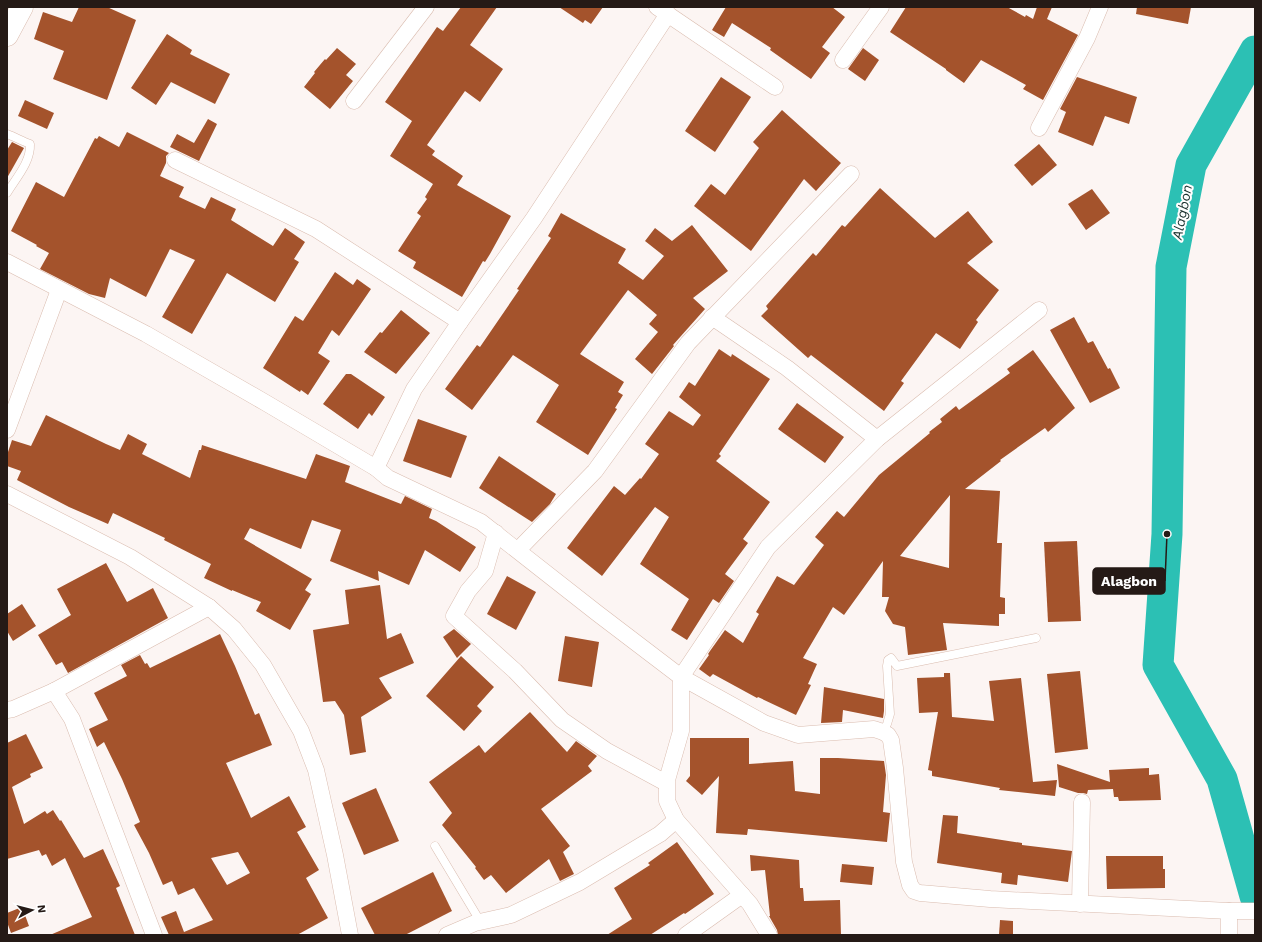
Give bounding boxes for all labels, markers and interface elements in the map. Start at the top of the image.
water label: Alagbon [1169,183,1195,242]
callout: Alagbon [1093,568,1165,594]
text: Alagbon [1101,573,1157,589]
north arrow [12,890,52,930]
text: N [34,904,48,914]

